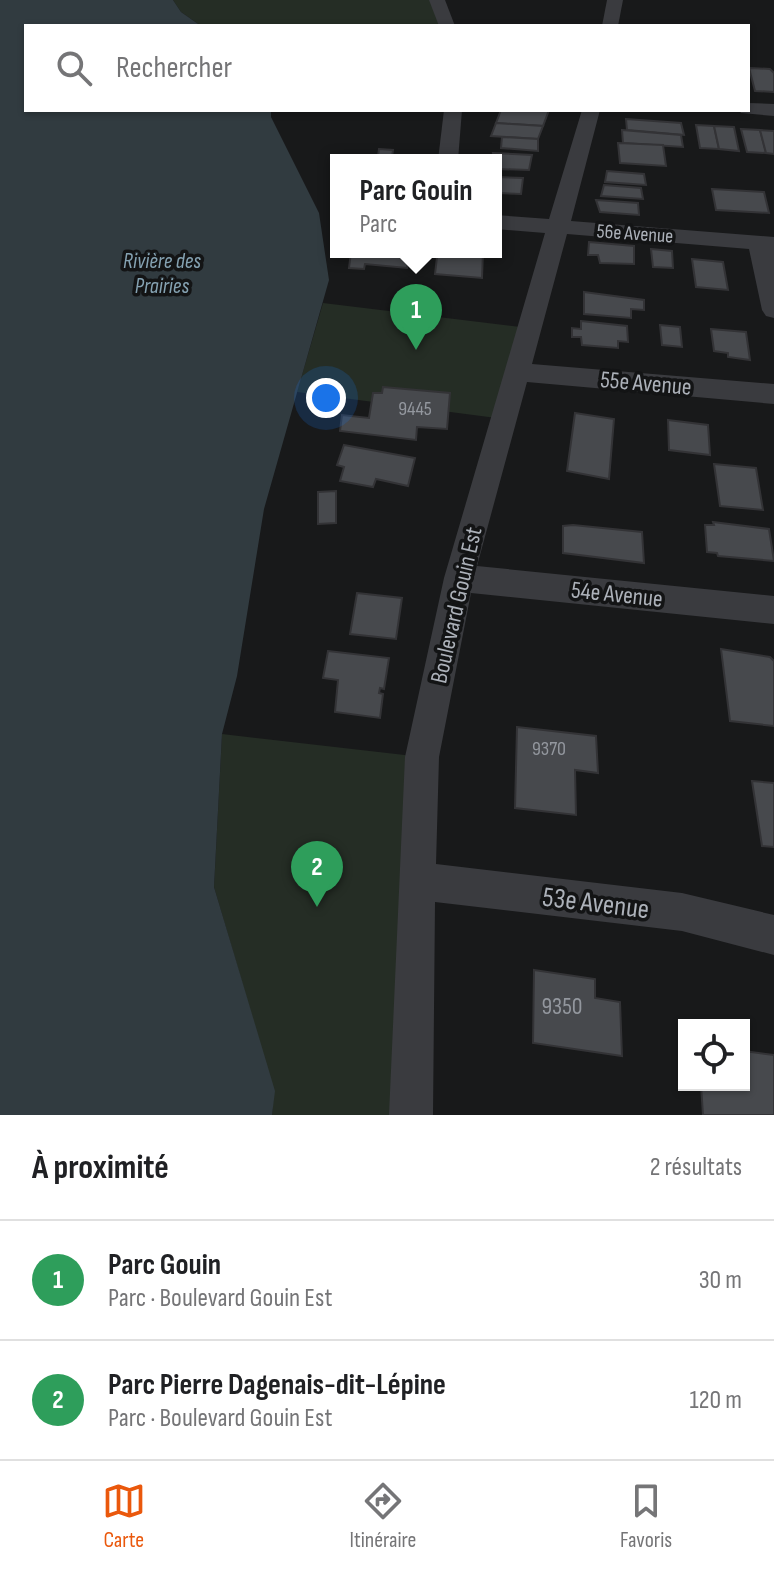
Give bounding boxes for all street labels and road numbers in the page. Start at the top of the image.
street label: 56e Avenue [596,219,674,249]
street label: 55e Avenue [599,365,693,402]
street label: Boulevard Gouin Est [424,524,489,686]
street label: 54e Avenue [570,575,664,614]
street label: 53e Avenue [541,881,651,926]

